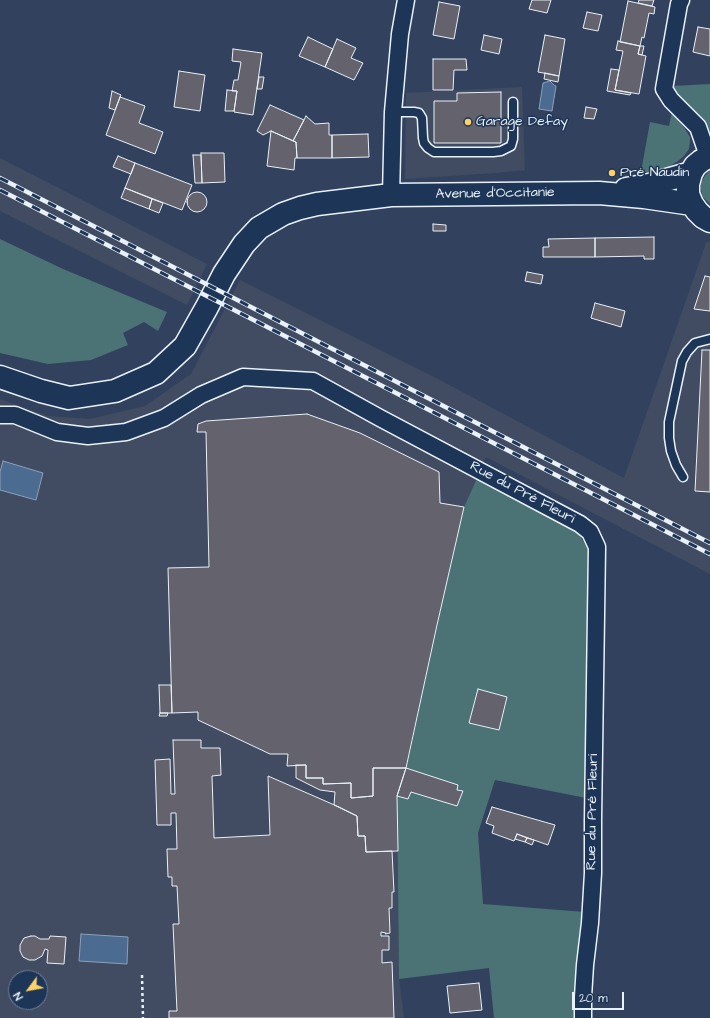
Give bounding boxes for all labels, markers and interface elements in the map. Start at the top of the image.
place label: Garage Defay [476,114,568,130]
marker: Garage Defay [463,117,473,127]
place label: Pré Naudin [620,165,689,181]
marker: Pré Naudin [607,168,617,178]
street label: Avenue d'Occitanie [435,185,555,203]
street label: Rue du Pré Fleuri [467,458,577,528]
street label: Rue du Pré Fleuri [584,754,602,870]
north arrow [8,970,48,1010]
scale bar [574,984,626,1010]
text: N [10,989,26,1003]
text: 20 m [579,990,608,1007]

